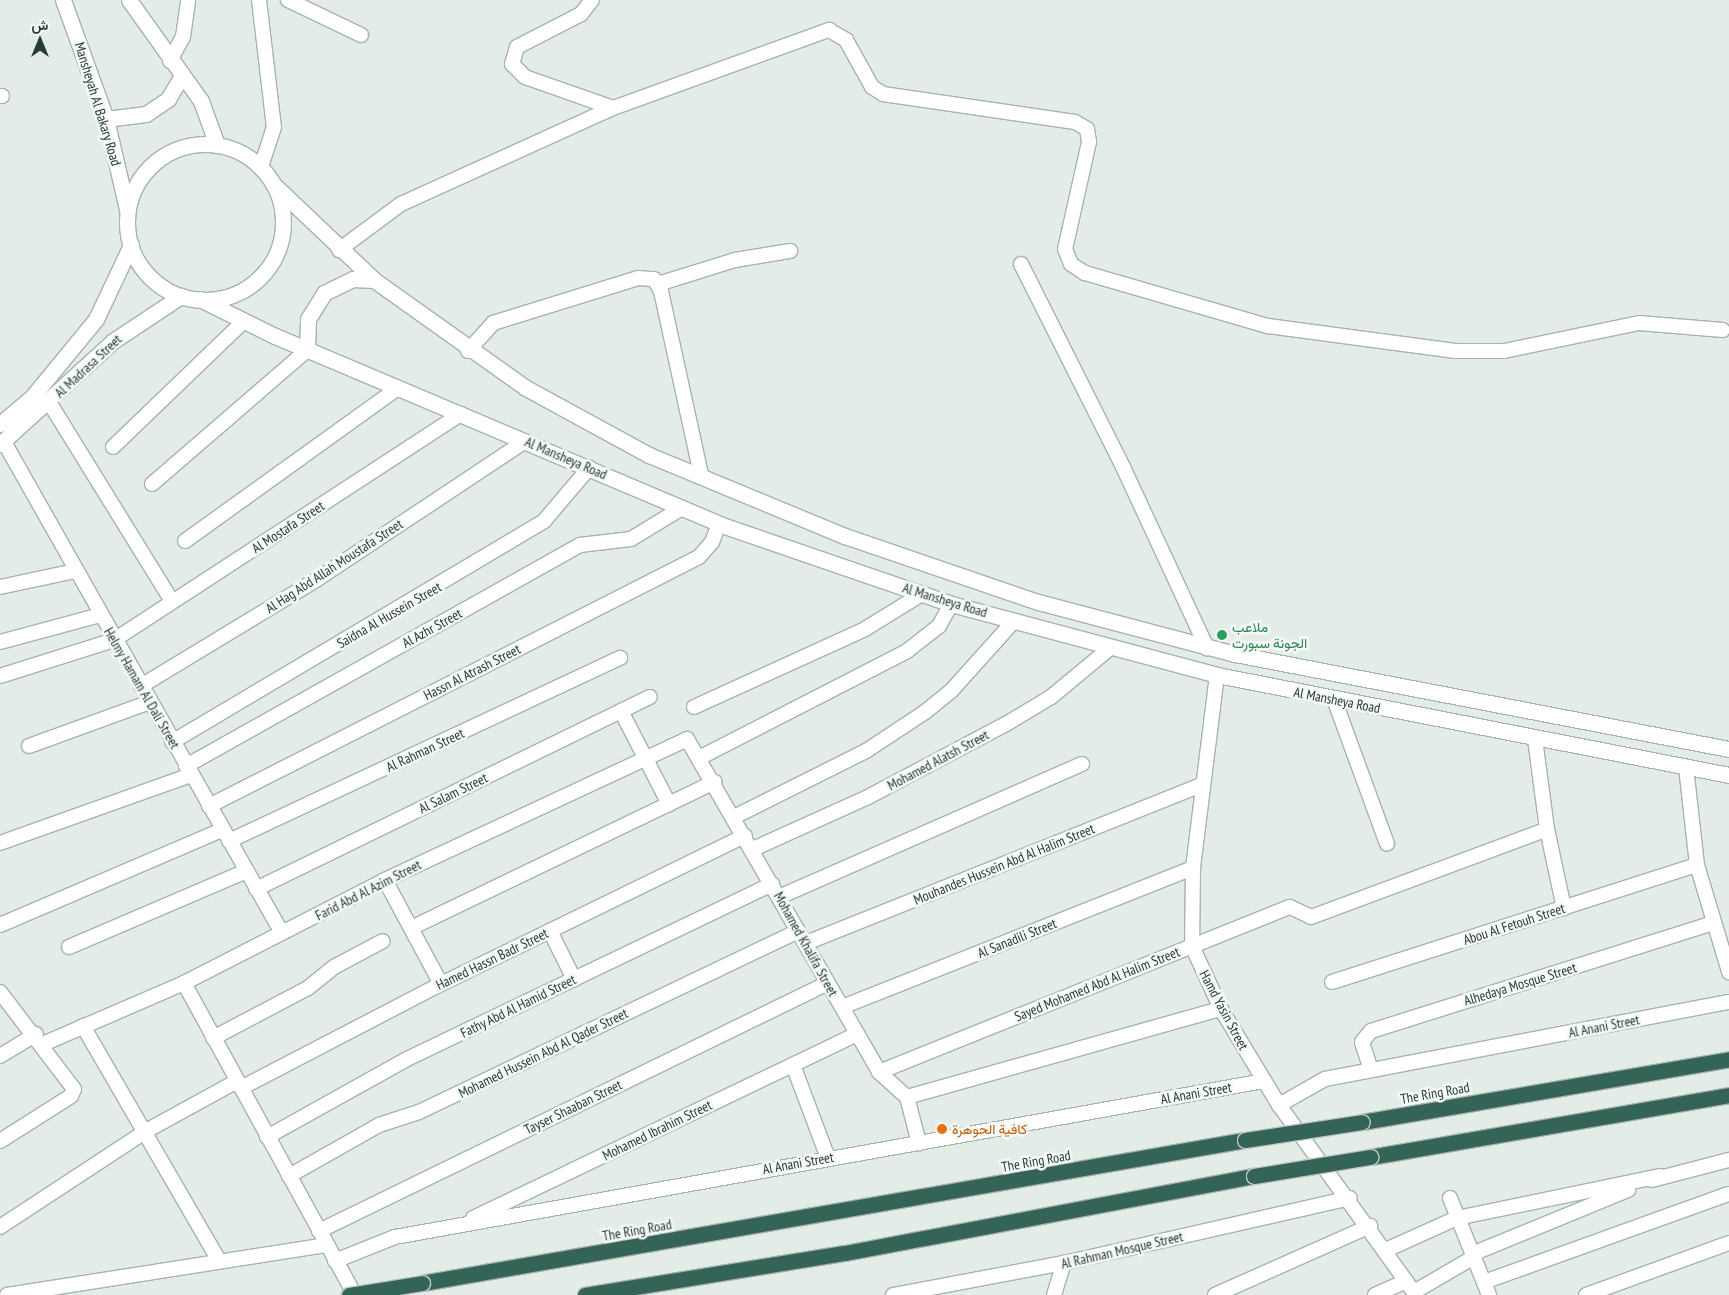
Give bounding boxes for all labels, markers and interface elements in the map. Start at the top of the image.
north arrow [15,15,65,65]
text: ش [32,16,48,34]
street label: Mansheyah Al Bakary Road [71,40,125,168]
street label: Al Madrasa Street [51,331,125,401]
street label: Al Mansheya Road [522,433,610,483]
street label: Al Mostafa Street [249,497,327,557]
street label: Al Hag Abd Allah Moustafa Street [262,515,406,617]
street label: Saidna Al Hussein Street [334,578,444,652]
street label: Al Mansheya Road [901,579,989,621]
street label: Al Azhr Street [399,605,465,651]
place label: ملاعب الجونة سبورت [1232,619,1307,652]
street label: Helmy Hamam Al Dali Street [100,624,184,752]
marker: ملاعب الجونة سبورت [1216,629,1228,641]
street label: Hassn Al Atrash Street [420,640,524,704]
street label: Al Mansheya Road [1292,683,1382,717]
street label: Al Rahman Street [383,725,467,775]
street label: Mohamed Alatsh Street [884,726,992,794]
street label: Al Salam Street [416,769,490,817]
street label: Mouhandes Hussein Abd Al Halim Street [911,820,1097,908]
street label: Farid Abd Al Azim Street [312,856,424,924]
street label: Mohamed Khalifa Street [770,889,842,999]
street label: Abou Al Fetouh Street [1461,900,1567,948]
street label: Al Sanadili Street [975,915,1059,961]
street label: Hamed Hassn Badr Street [433,925,551,993]
street label: Sayed Mohamed Abd Al Halim Street [1012,943,1182,1025]
street label: Alhedaya Mosque Street [1462,959,1578,1009]
street label: Hamd Yasin Street [1196,967,1252,1053]
street label: Fathy Abd Al Hamid Street [457,971,579,1041]
street label: Mohamed Hussein Abd Al Qader Street [455,1004,631,1102]
street label: Al Anani Street [1567,1011,1641,1041]
street label: Tayser Shaaban Street [522,1076,624,1138]
street label: Al Anani Street [1159,1078,1233,1108]
street label: The Ring Road [1399,1079,1471,1107]
street label: Mohamed Ibrahim Street [600,1096,714,1164]
place label: كافية الحوهرة [952,1121,1027,1137]
marker: كافية الحوهرة [936,1123,948,1135]
street label: The Ring Road [1000,1147,1072,1175]
street label: Al Anani Street [761,1148,835,1178]
street label: The Ring Road [601,1216,673,1244]
street label: Al Rahman Mosque Street [1059,1228,1185,1272]

